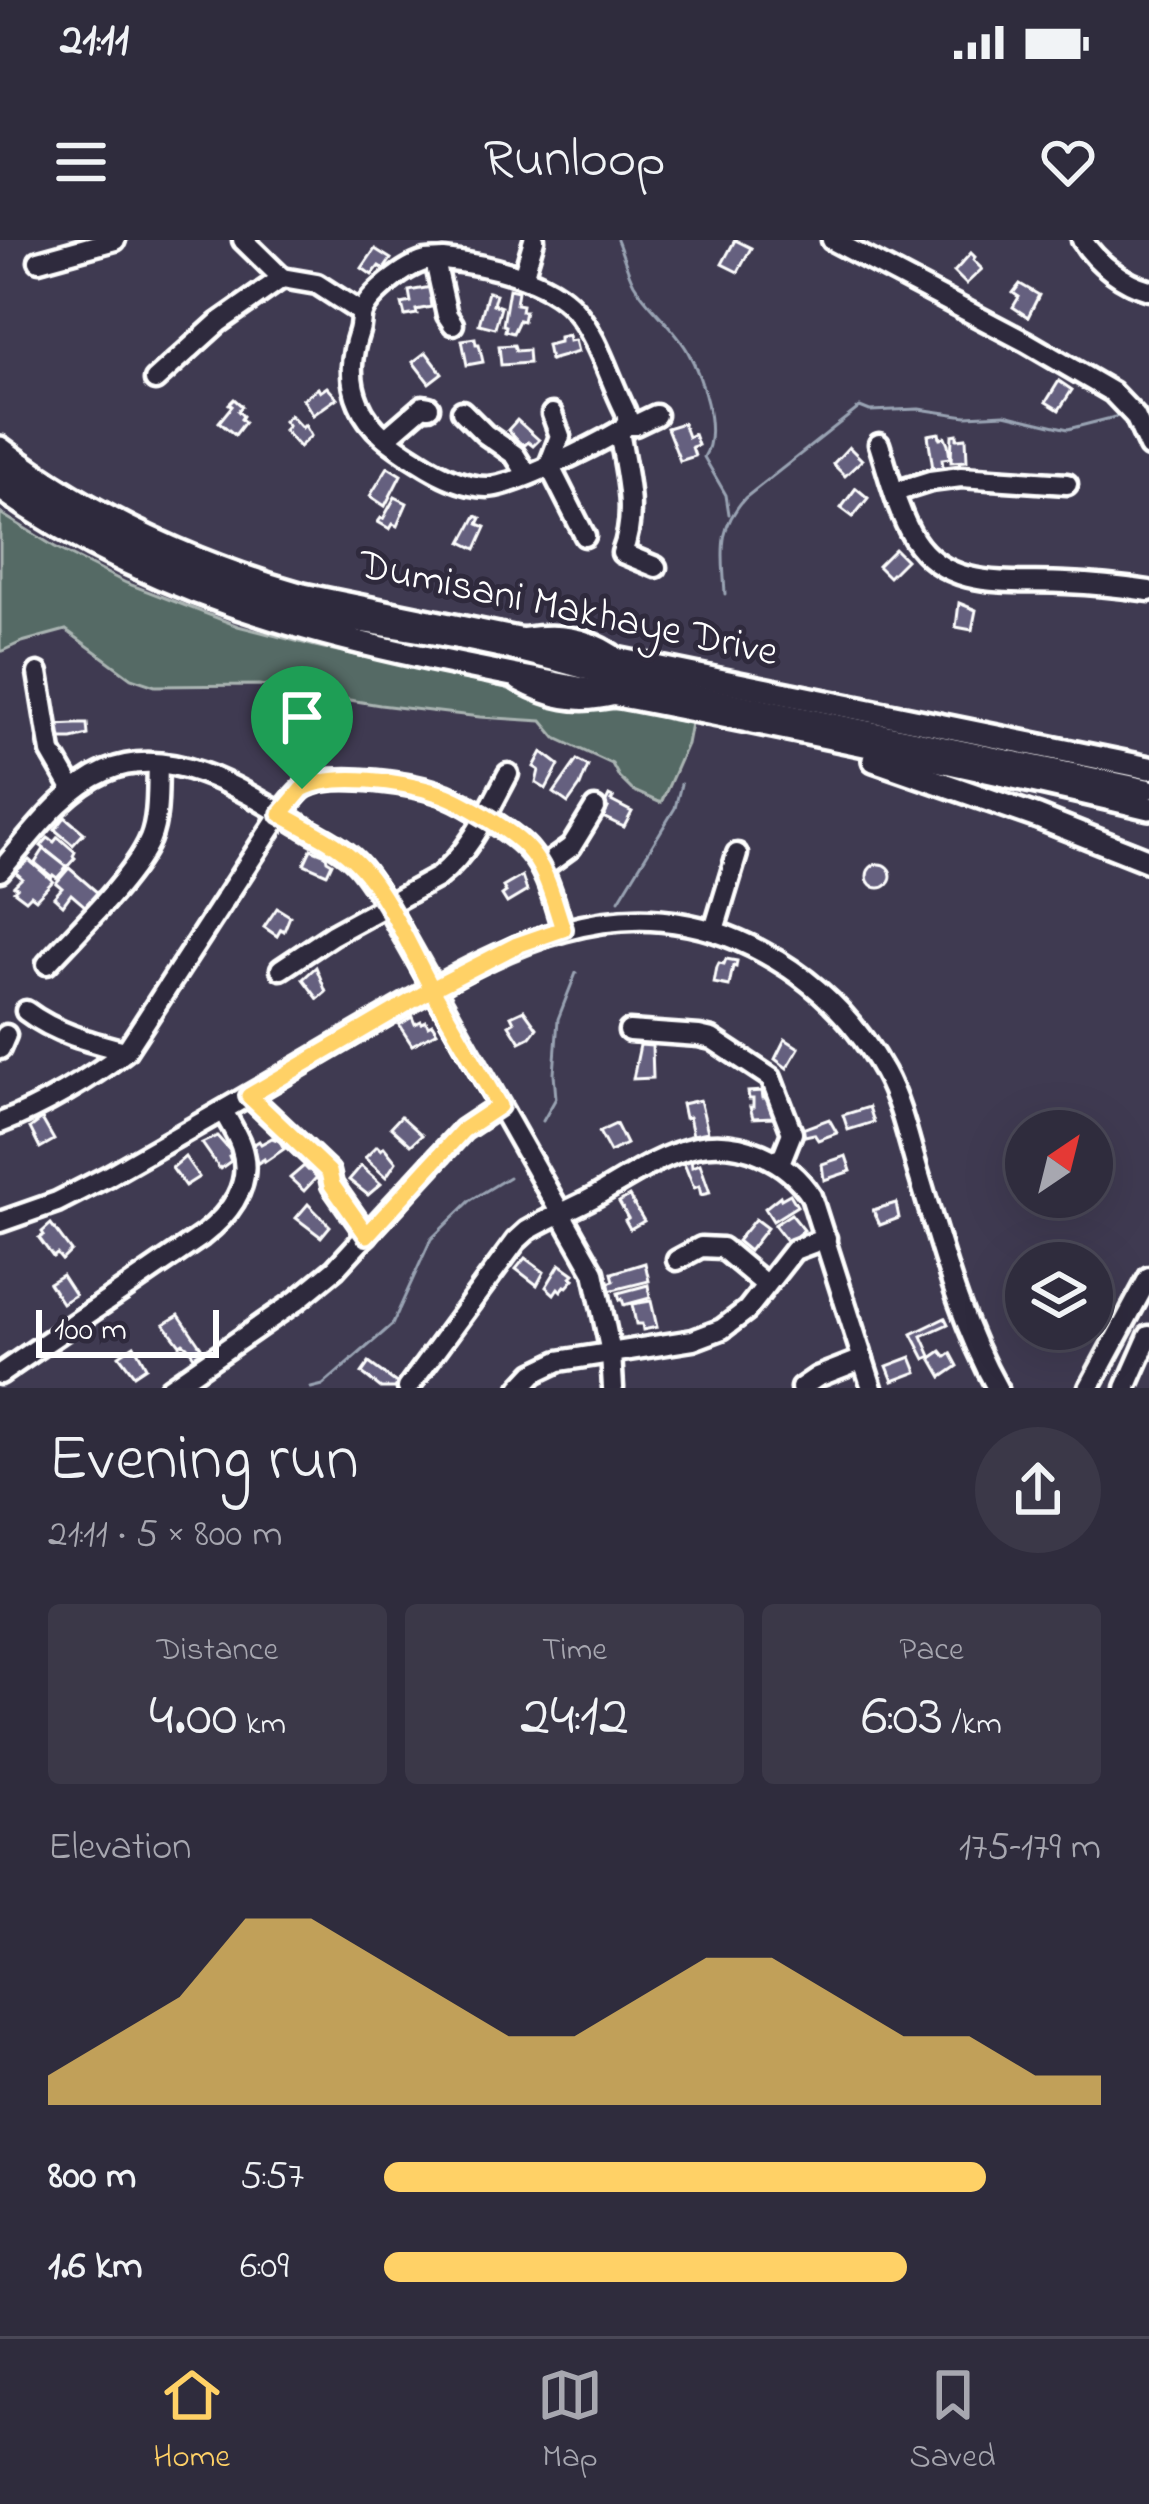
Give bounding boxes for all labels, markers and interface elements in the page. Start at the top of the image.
text: 21:11 [60,9,129,75]
text: Runloop [484,123,665,201]
icon: menu [48,129,114,195]
icon: heart [1035,129,1101,195]
street label: Dumisani Makhaye Drive [352,536,783,684]
pin [251,666,353,789]
icon: arrive [269,684,335,750]
north arrow [1005,1110,1113,1218]
map controls [1005,1110,1113,1350]
button: layers [1005,1242,1113,1350]
scale bar [36,1304,219,1357]
text: 100 m [54,1307,127,1355]
text: Evening run [48,1414,359,1510]
button: share [975,1427,1101,1553]
text: 21:11 · 5 × 800 m [48,1507,282,1564]
text: Distance [157,1627,278,1675]
text: Time [542,1627,607,1675]
text: Pace [899,1627,964,1675]
text: 4.00 [149,1675,238,1762]
text: 24:12 [520,1675,629,1762]
text: 6:03 [861,1675,943,1762]
text: km [238,1701,286,1749]
text: /km [943,1701,1002,1749]
text: Elevation [48,1820,191,1877]
text: 175–179 m [959,1820,1101,1877]
text: 800 m [48,2149,136,2206]
text: 5:57 [240,2149,304,2206]
text: 1.6 km [48,2239,143,2296]
text: 6:09 [240,2239,289,2296]
tab: Home [153,2362,230,2482]
tab: Map [537,2362,603,2482]
tab: Saved [910,2362,996,2482]

